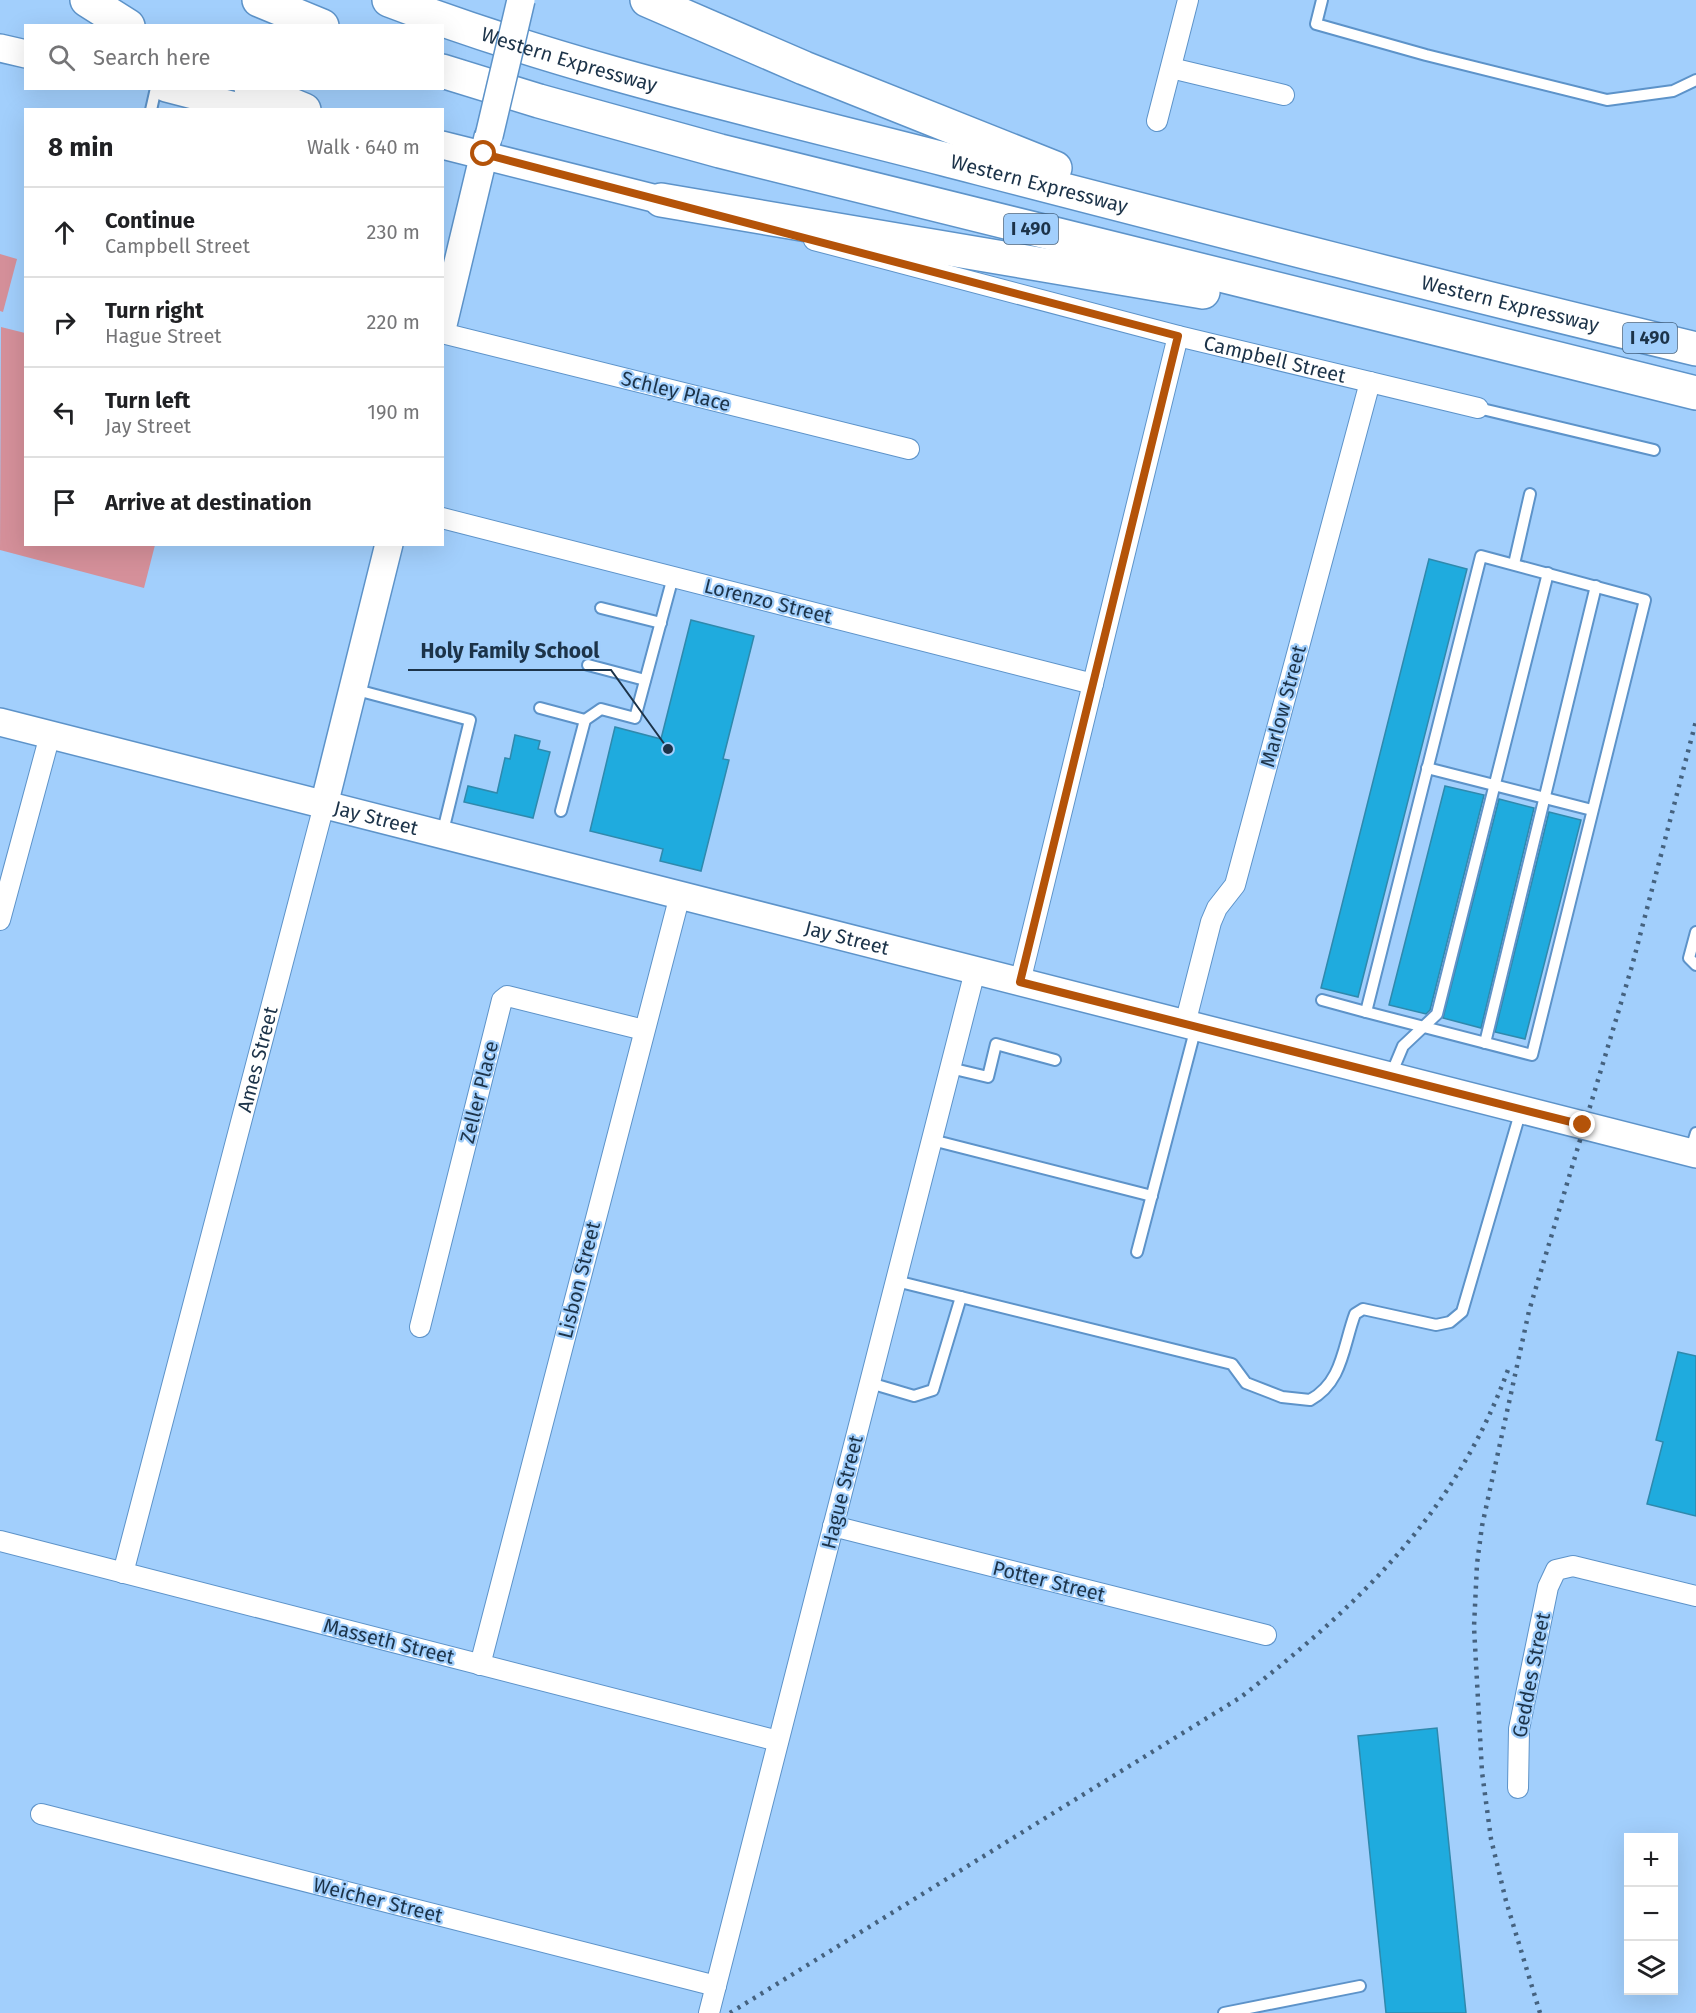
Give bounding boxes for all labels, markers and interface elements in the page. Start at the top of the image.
street label: Western Expressway [478,22,660,97]
search box [24,24,444,90]
icon: search [45,41,78,74]
text: Search here [93,44,211,71]
text: 8 min [48,132,114,163]
text: Walk · 640 m [307,135,420,159]
route start [470,140,496,166]
street label: Western Expressway [948,149,1131,218]
text: Continue [105,207,195,234]
road number: I 490 [1004,214,1058,244]
icon: ahead [48,216,81,249]
text: 230 m [367,220,420,244]
text: Campbell Street [105,234,250,258]
street label: Western Expressway [1419,270,1602,337]
text: Turn right [105,297,204,324]
icon: right [48,306,81,339]
text: 220 m [367,310,420,334]
road number: I 490 [1623,323,1677,353]
text: Hague Street [105,324,222,348]
street label: Campbell Street [1201,331,1349,388]
street label: Schley Place [619,366,733,416]
text: Turn left [105,387,190,414]
icon: left [48,396,81,429]
text: 190 m [367,400,420,424]
text: Jay Street [105,414,191,438]
icon: arrive [48,486,81,519]
text: Arrive at destination [105,489,312,516]
street label: Lorenzo Street [702,574,835,629]
callout: Holy Family School [408,631,611,670]
text: Holy Family School [420,638,600,664]
street label: Marlow Street [1255,642,1311,770]
street label: Jay Street [331,796,421,840]
street label: Jay Street [802,915,892,960]
street label: Ames Street [232,1003,283,1115]
street label: Zeller Place [455,1038,503,1146]
route end [1569,1111,1595,1137]
street label: Lisbon Street [553,1218,605,1341]
street label: Hague Street [816,1432,868,1551]
street label: Potter Street [990,1555,1108,1607]
street label: Geddes Street [1507,1609,1555,1740]
street label: Masseth Street [321,1613,458,1669]
map controls [1624,1833,1678,1995]
button: + [1624,1833,1678,1887]
street label: Weicher Street [311,1872,446,1928]
button: − [1624,1887,1678,1941]
button: layers [1624,1941,1678,1995]

